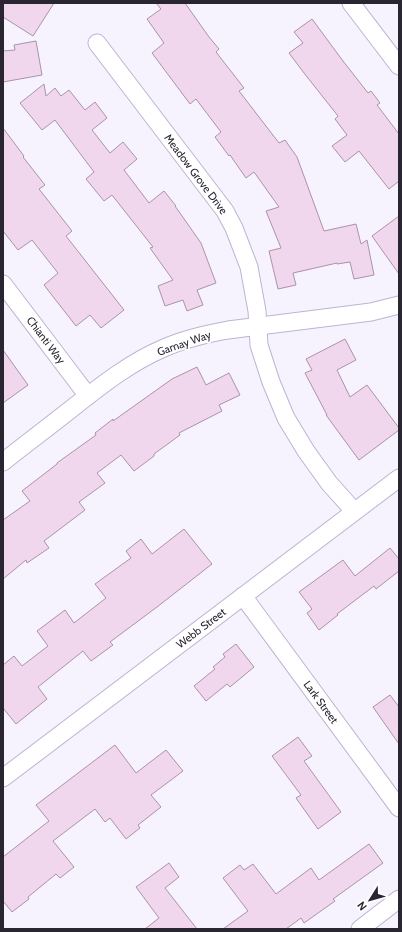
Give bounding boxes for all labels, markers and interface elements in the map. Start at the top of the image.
street label: Meadow Grove Drive [161,131,231,217]
street label: Chianti Way [24,314,69,367]
street label: Gamay Way [155,327,213,359]
street label: Webb Street [173,605,229,651]
street label: Lark Street [301,678,342,727]
north arrow [350,880,390,920]
text: N [354,899,370,913]

